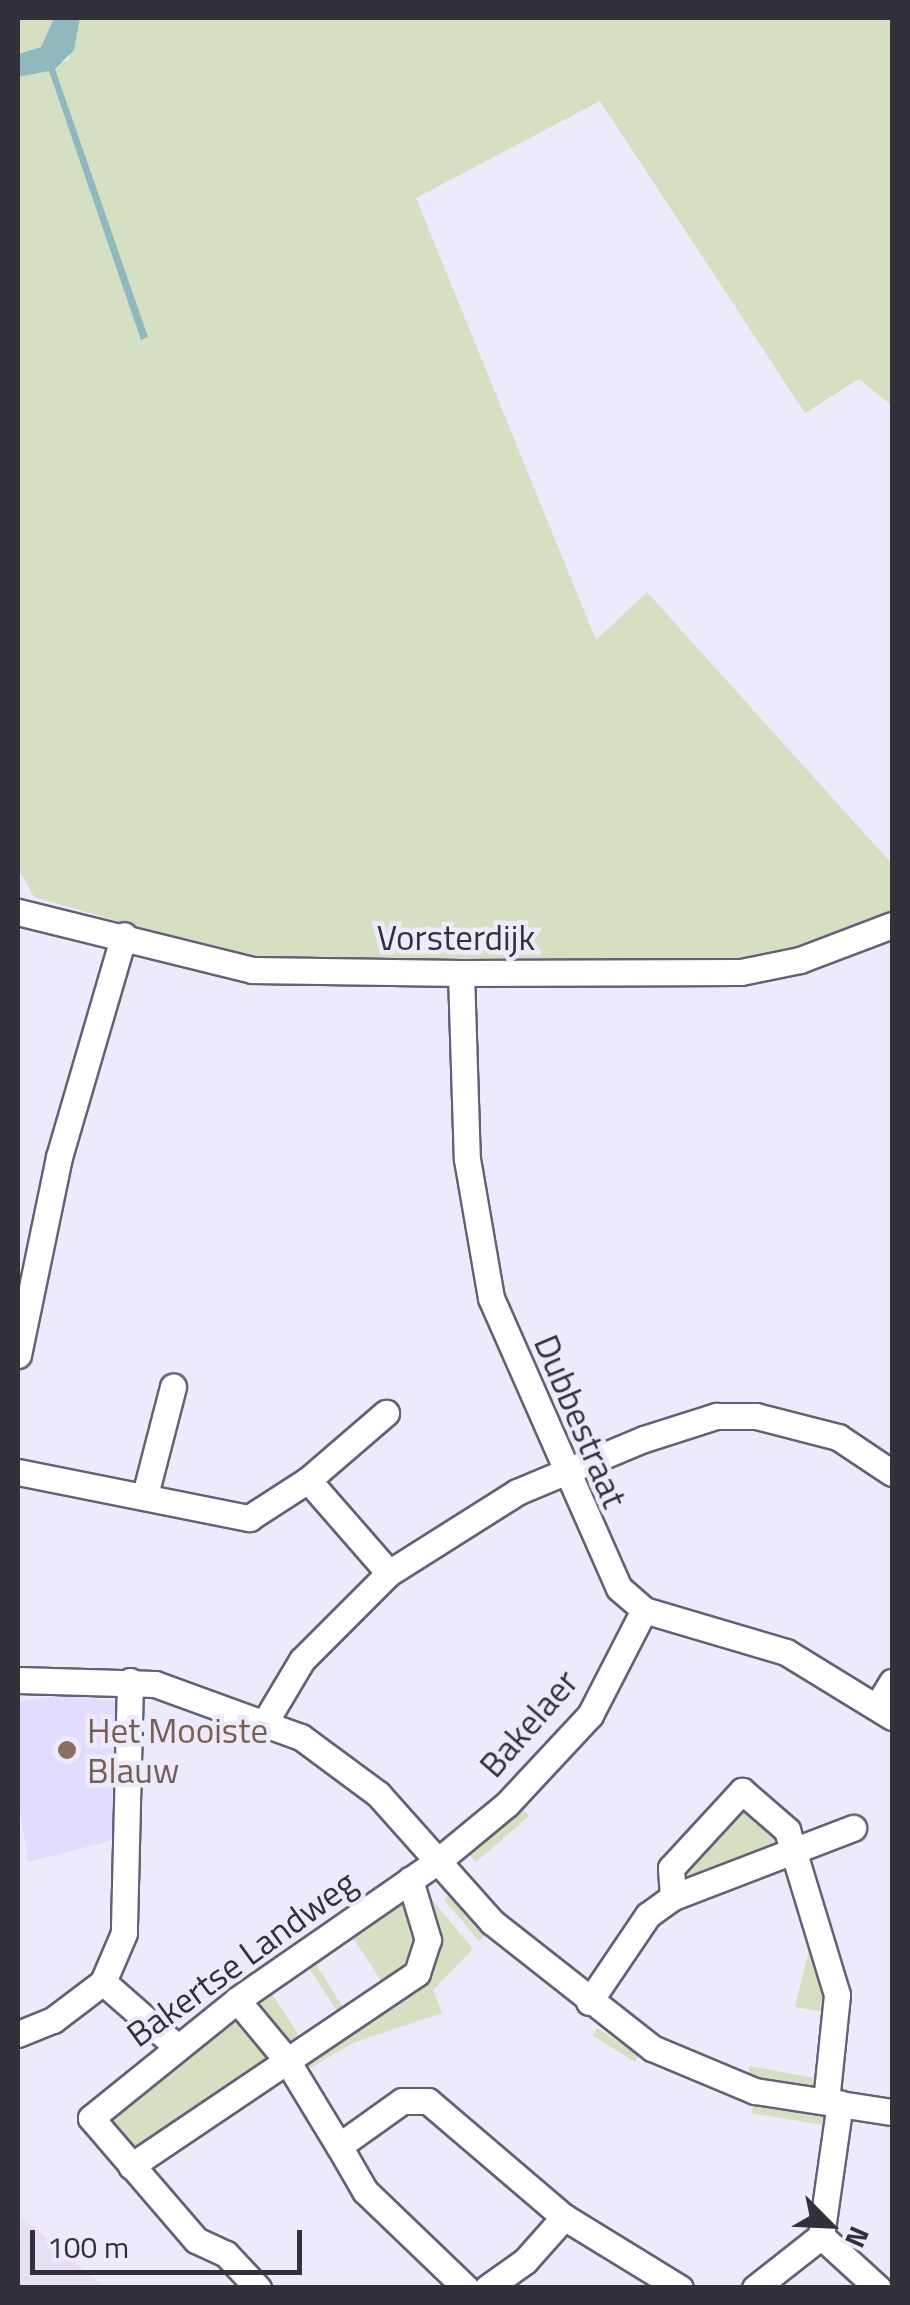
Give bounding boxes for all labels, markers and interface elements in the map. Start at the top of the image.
street label: Vorsterdijk [377,916,535,958]
street label: Dubbestraat [526,1328,636,1514]
street label: Bakelaer [470,1661,586,1785]
place label: Het Mooiste Blauw [87,1709,268,1791]
marker: Het Mooiste Blauw [56,1739,78,1761]
street label: Bakertse Landweg [118,1861,364,2055]
north arrow [780,2175,880,2275]
scale bar [35,2210,308,2272]
text: N [834,2220,881,2255]
text: 100 m [47,2224,129,2270]

